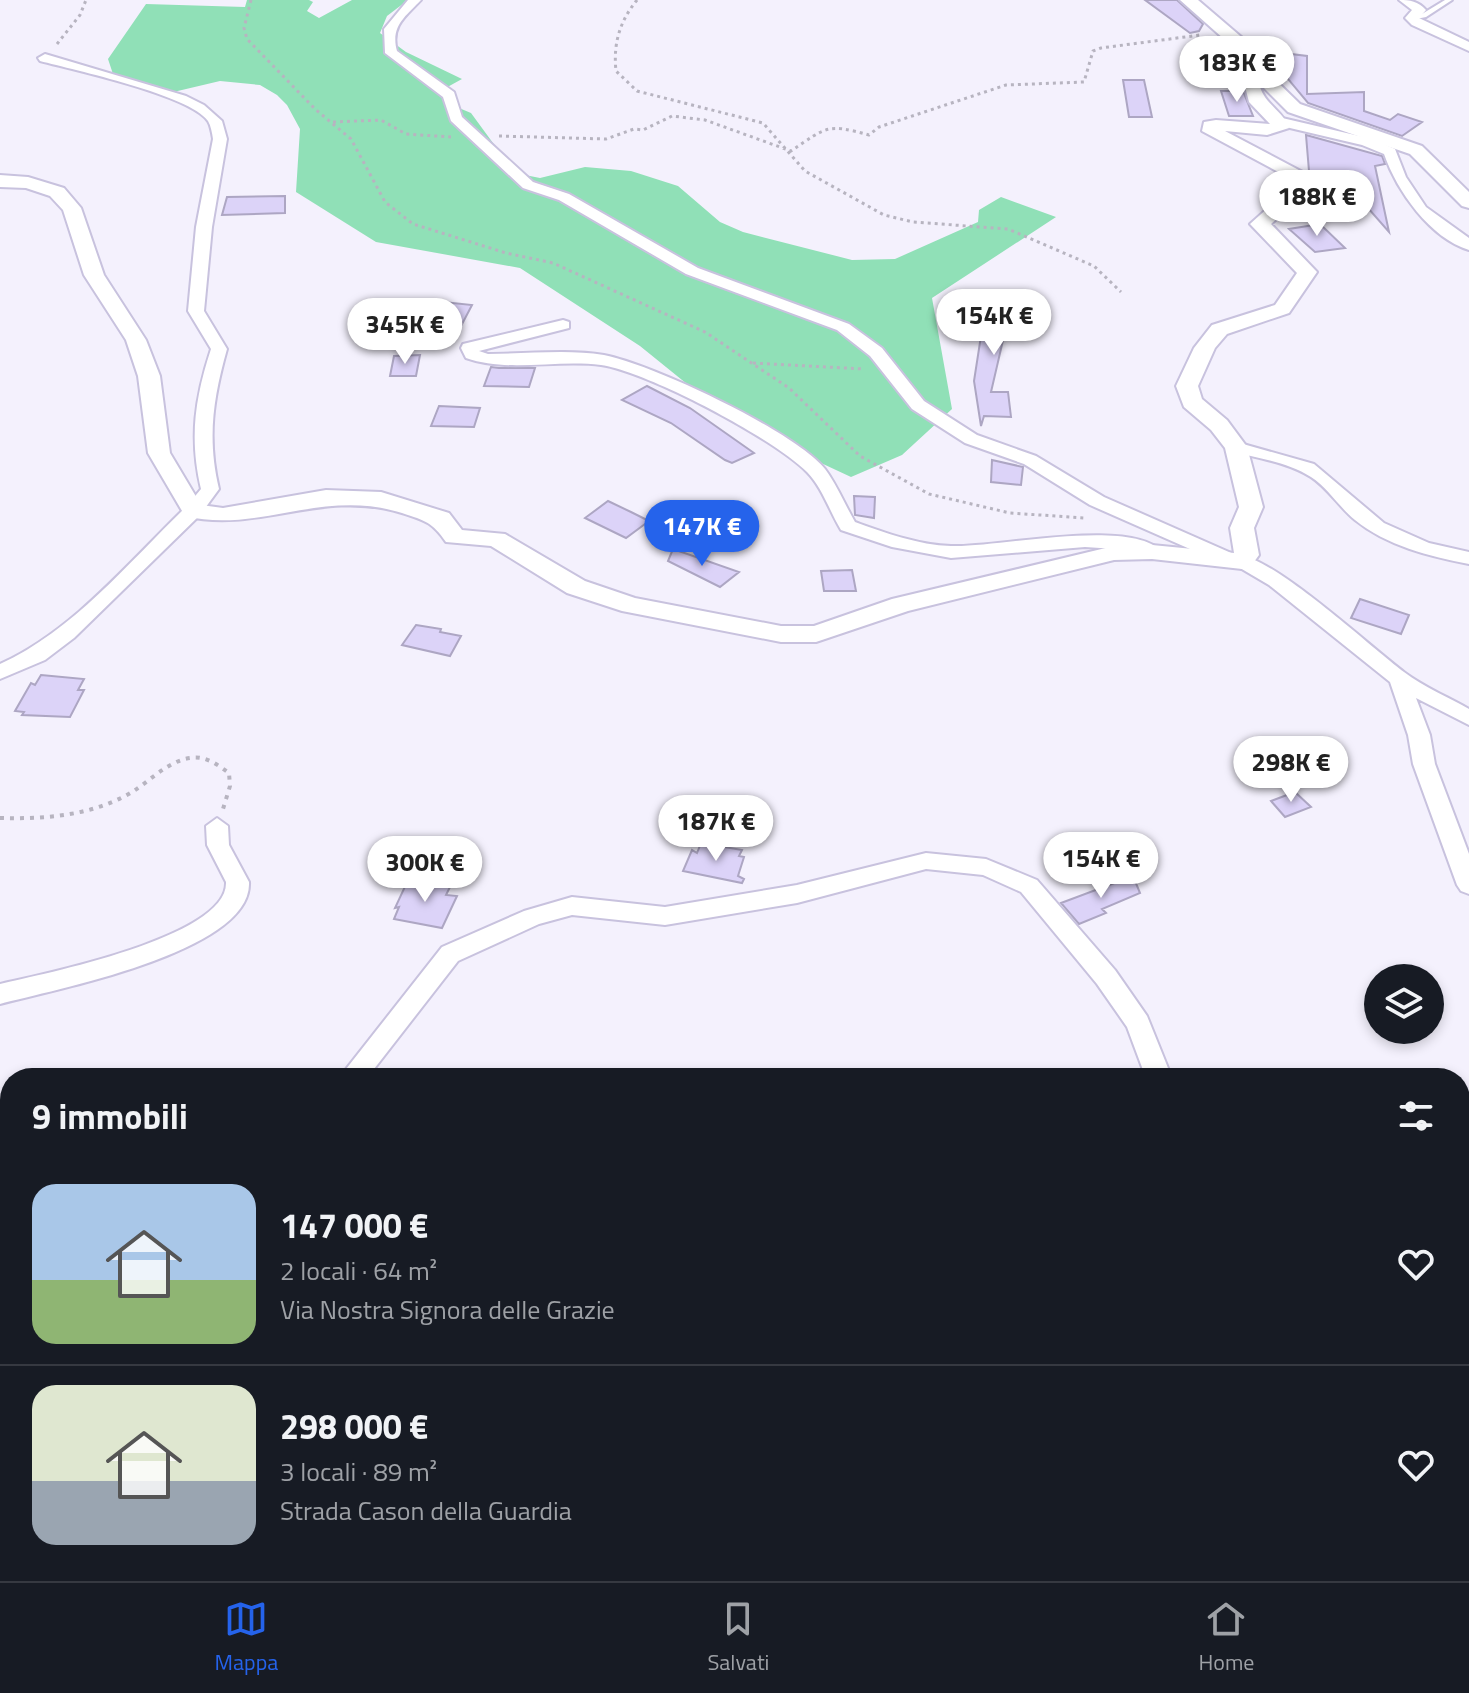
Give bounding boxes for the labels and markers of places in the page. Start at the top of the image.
pin: 183K € [1172,36,1302,104]
pin: 188K € [1252,170,1382,238]
pin: 154K € [929,289,1059,357]
pin: 345K € [340,298,470,366]
pin: 147K € [637,500,767,568]
pin: 298K € [1226,736,1356,804]
pin: 187K € [651,795,781,863]
pin: 154K € [1036,832,1166,900]
pin: 300K € [360,836,490,904]

